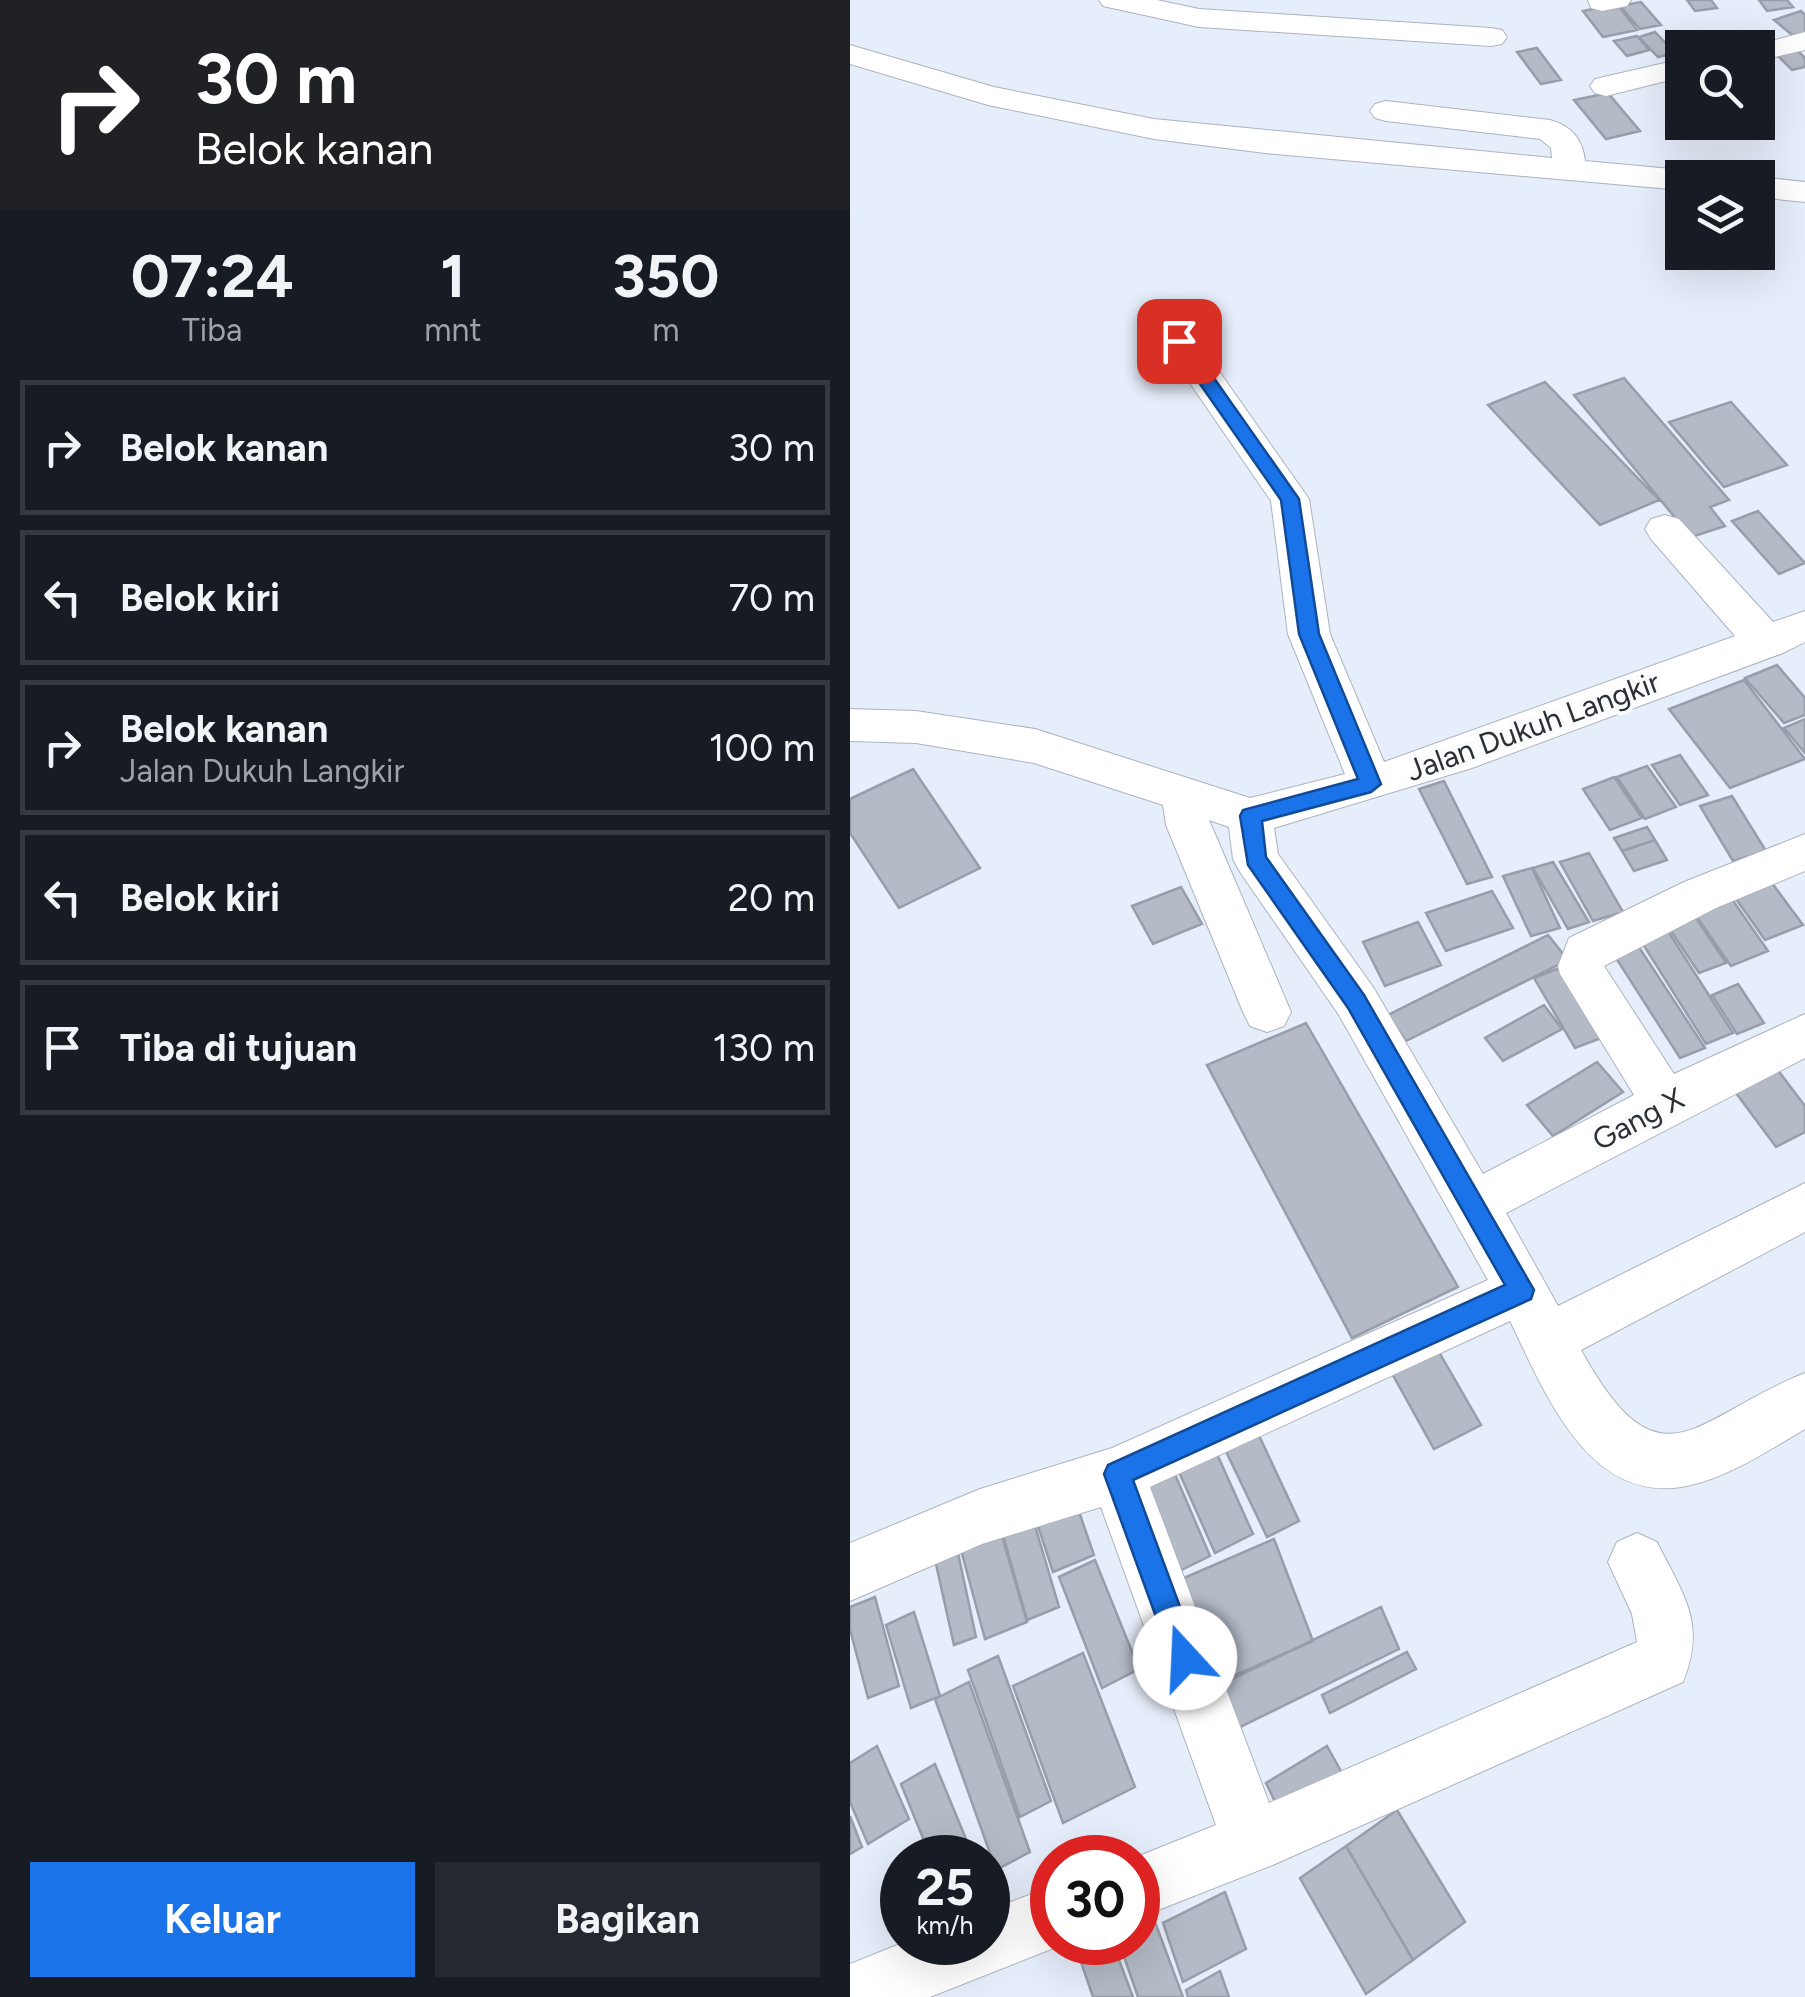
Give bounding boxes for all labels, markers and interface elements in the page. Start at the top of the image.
map controls [1665,30,1775,270]
button: search [1665,30,1775,140]
text: 30 m [195,36,357,121]
icon: right [30,40,160,170]
text: Belok kanan [195,121,433,175]
button: layers [1665,160,1775,270]
text: 07:24 [131,240,294,312]
text: 1 [440,240,466,312]
text: 350 [612,240,719,312]
pin [1137,299,1222,384]
text: Tiba [182,311,242,349]
text: mnt [424,311,482,349]
text: m [652,311,679,349]
icon: arrive [1152,314,1207,369]
icon: right [35,420,90,475]
text: Belok kanan [120,425,328,471]
text: 30 m [728,425,815,471]
icon: left [35,570,90,625]
text: Belok kiri [120,575,280,621]
text: 70 m [729,575,815,621]
street label: Jalan Dukuh Langkir [1401,663,1665,789]
text: Belok kanan [120,706,328,752]
icon: right [35,720,90,775]
text: 100 m [709,725,815,771]
text: Jalan Dukuh Langkir [120,752,404,790]
icon: left [35,870,90,925]
text: Belok kiri [120,875,280,921]
text: 20 m [728,875,815,921]
icon: arrive [35,1020,90,1075]
text: Tiba di tujuan [120,1025,357,1071]
text: 130 m [713,1025,815,1071]
street label: Gang X [1586,1079,1691,1158]
position arrow [1133,1606,1237,1710]
speed limit sign: 30 [1030,1835,1160,1965]
text: 25 [916,1857,974,1918]
button: Keluar [30,1862,415,1977]
button: Bagikan [435,1862,820,1977]
text: km/h [916,1910,974,1940]

